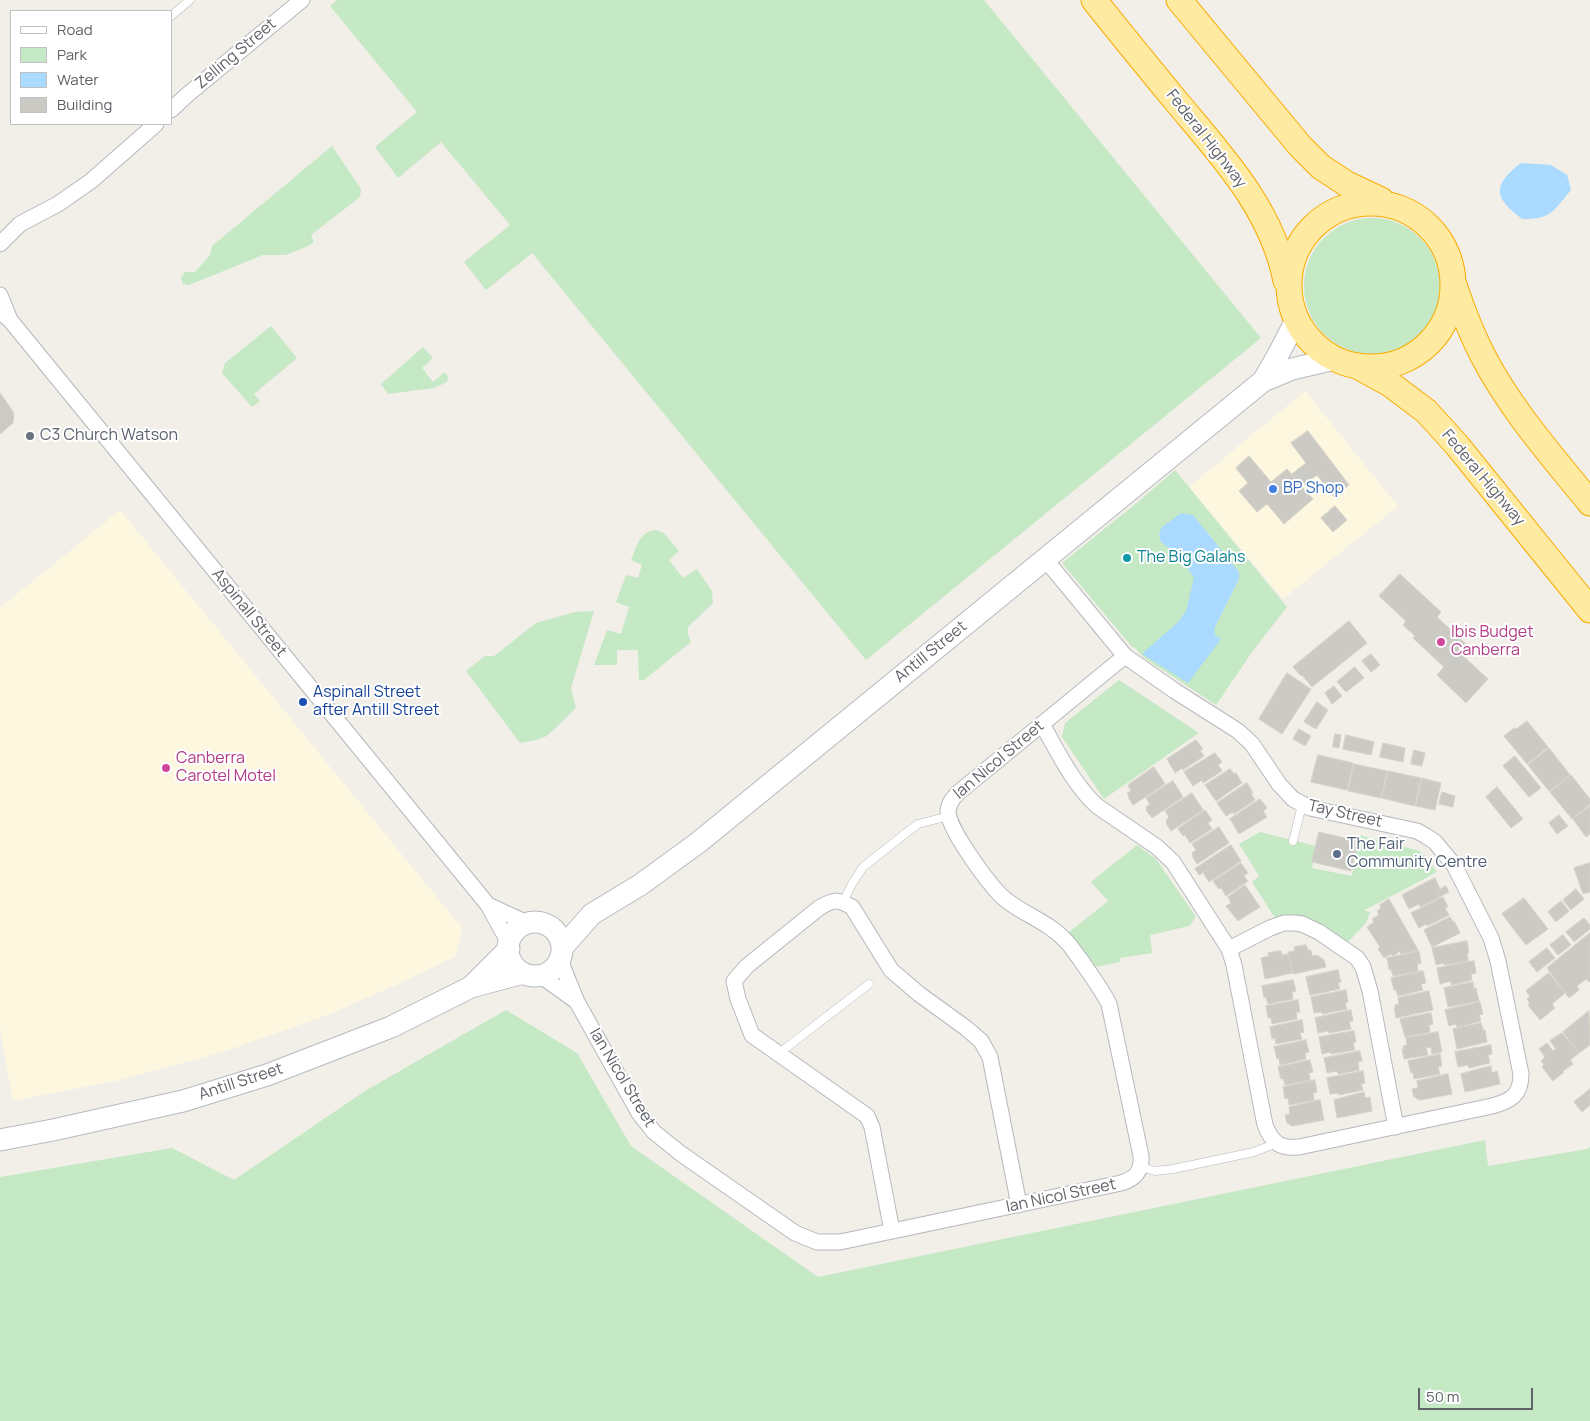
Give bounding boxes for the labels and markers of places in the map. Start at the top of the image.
place label: C3 Church Watson [40,426,178,446]
marker: C3 Church Watson [24,430,36,442]
place label: BP Shop [1283,479,1344,499]
marker: BP Shop [1267,483,1279,495]
place label: The Big Galahs [1137,548,1246,568]
marker: The Big Galahs [1121,552,1133,564]
place label: Ibis Budget Canberra [1451,623,1534,661]
marker: Ibis Budget Canberra [1435,636,1447,648]
place label: Aspinall Street after Antill Street [313,683,439,721]
marker: Aspinall Street after Antill Street [297,696,309,708]
place label: Canberra Carotel Motel [176,749,276,787]
marker: Canberra Carotel Motel [160,762,172,774]
place label: The Fair Community Centre [1347,835,1487,873]
marker: The Fair Community Centre [1331,848,1343,860]

